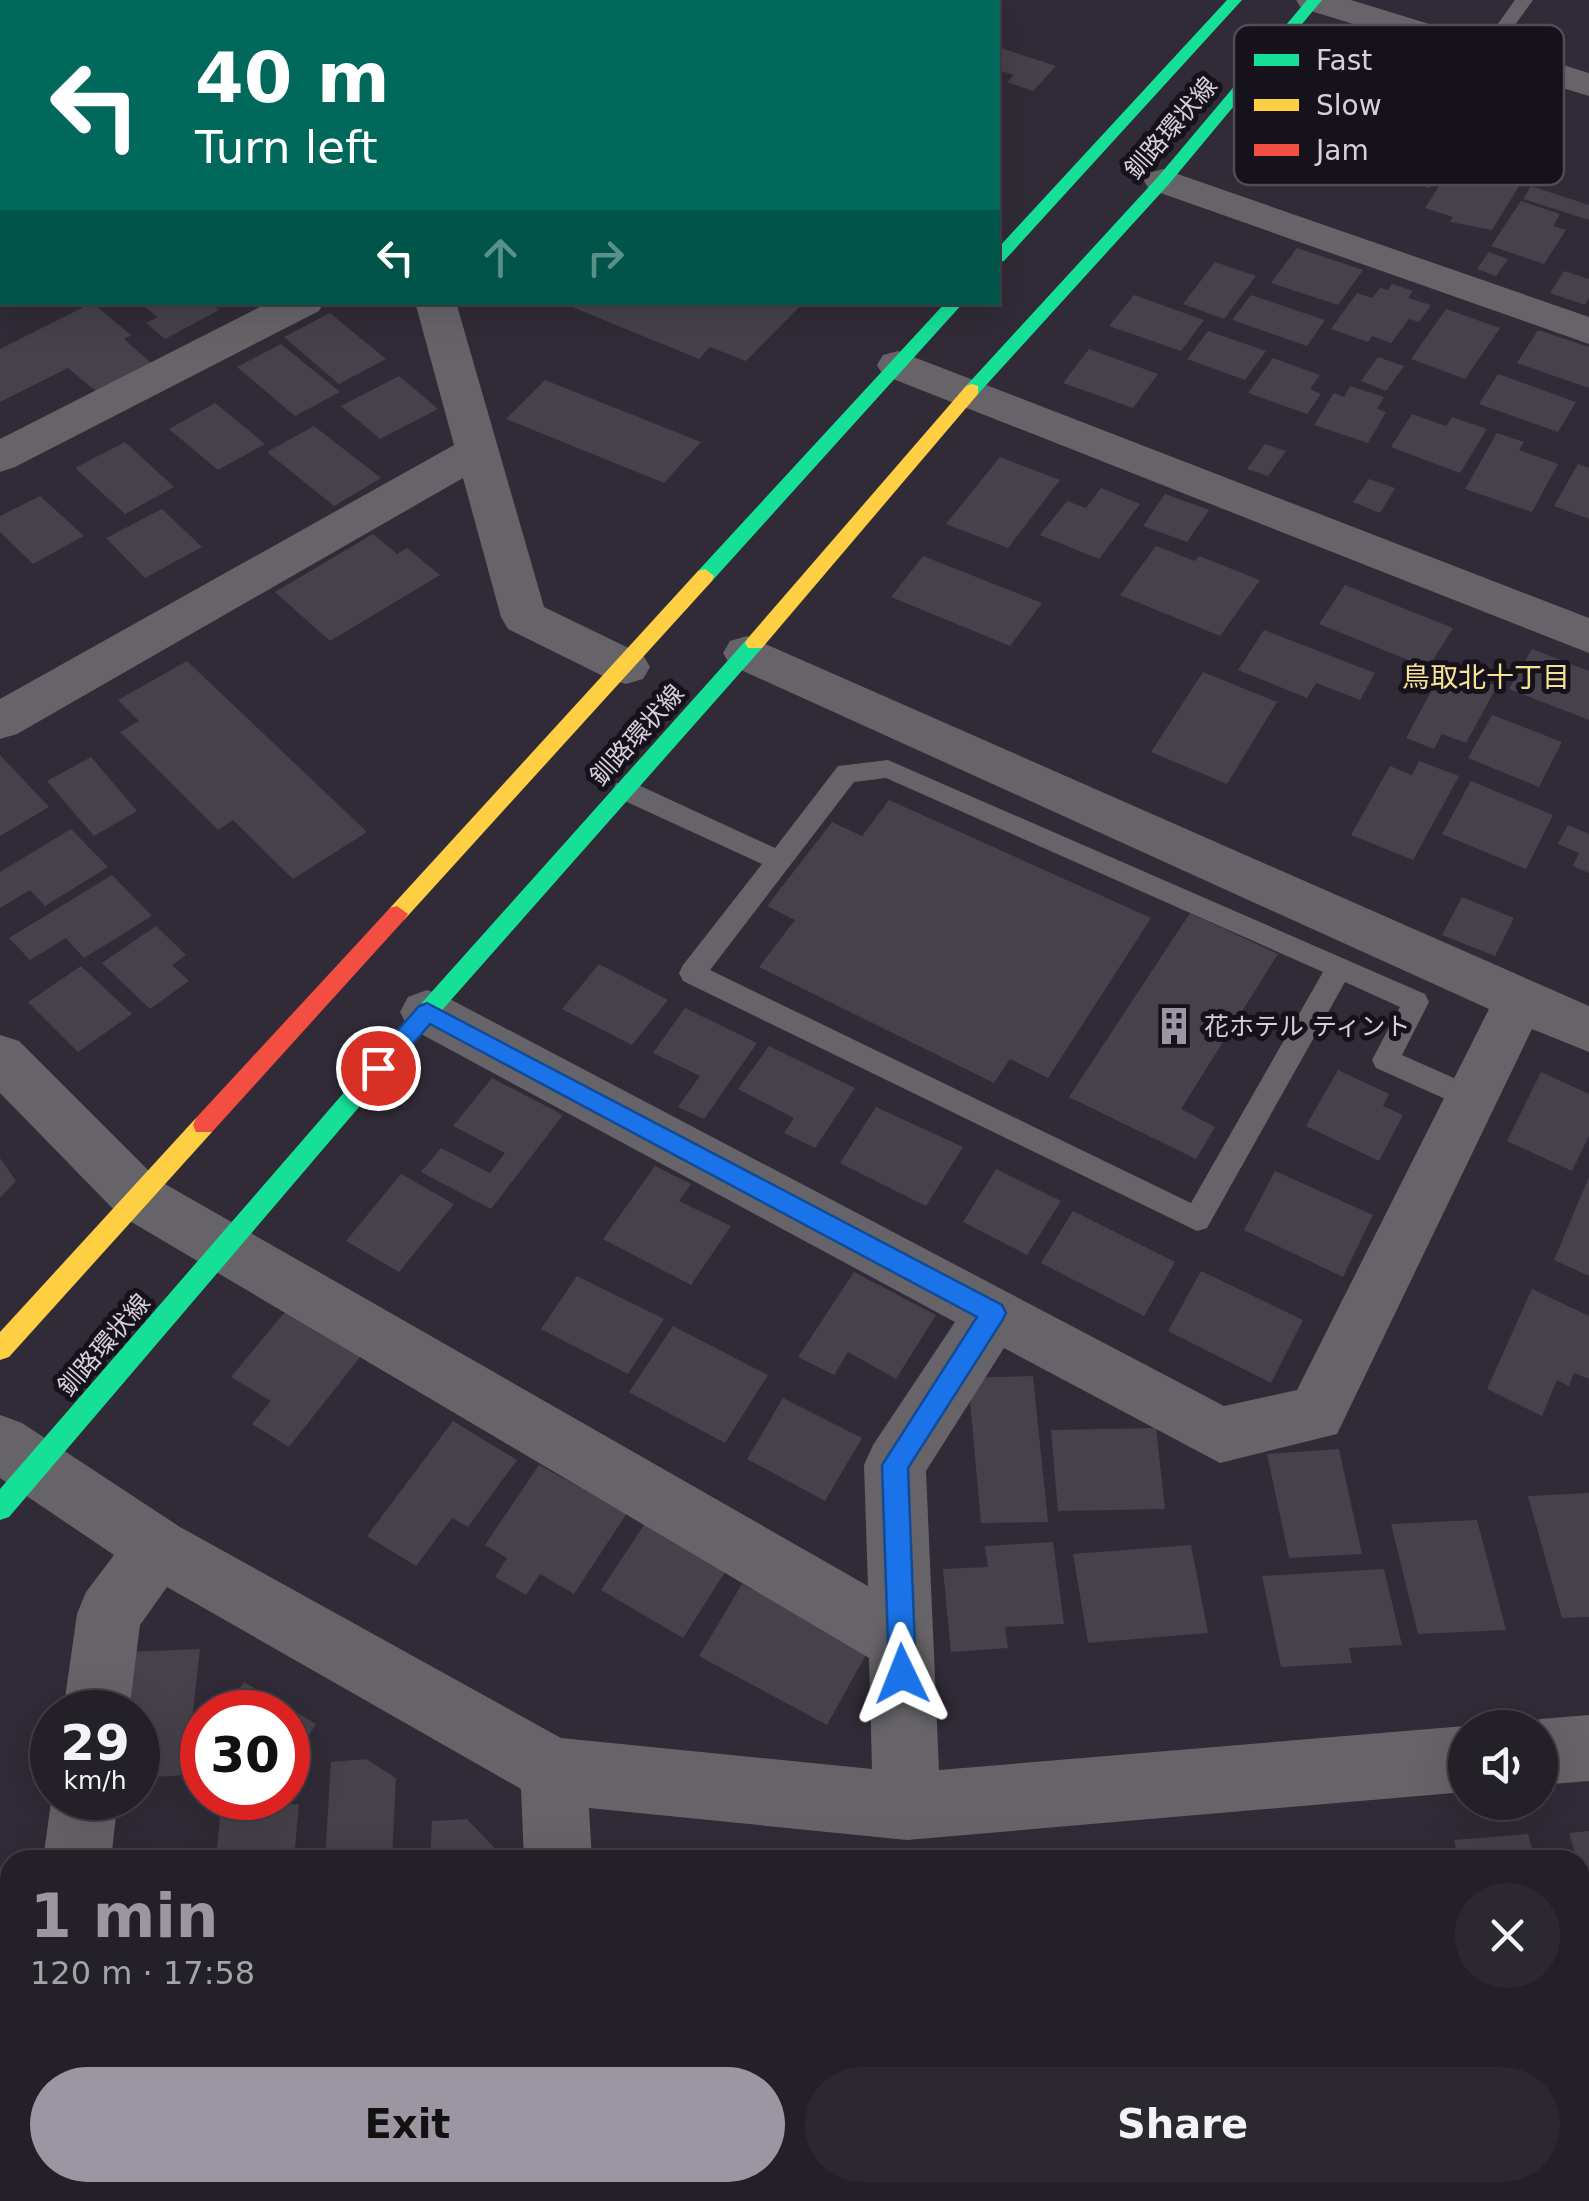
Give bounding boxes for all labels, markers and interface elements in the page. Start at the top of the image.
legend [1234,25,1564,185]
text: 40 m [195,37,390,119]
icon: left [30,40,160,170]
text: Fast [1316,44,1372,77]
street label: 釧路環状線 [1119,71,1223,185]
text: Slow [1316,89,1382,122]
text: Turn left [195,121,378,174]
text: Jam [1314,134,1369,167]
icon: left [368,230,423,285]
icon: ahead [473,230,528,285]
icon: right [578,230,633,285]
district label: 鳥取北十丁目 [1402,661,1570,694]
street label: 釧路環状線 [584,679,690,791]
building icon: 花ホテル ティント [1153,1005,1195,1047]
place label: 花ホテル ティント [1204,1012,1410,1041]
pin [336,1026,421,1111]
icon: arrive [351,1041,406,1096]
street label: 釧路環状線 [52,1288,156,1402]
position arrow [850,1622,954,1726]
speed limit sign: 30 [180,1690,310,1820]
map controls [1448,1710,1558,1820]
button: sound [1448,1710,1558,1820]
text: 29 [60,1714,130,1772]
text: km/h [63,1766,127,1795]
text: 1 min [30,1881,218,1951]
button: close [1455,1883,1560,1988]
text: 120 m · 17:58 [30,1954,255,1992]
button: Exit [30,2067,785,2182]
button: Share [805,2067,1560,2182]

